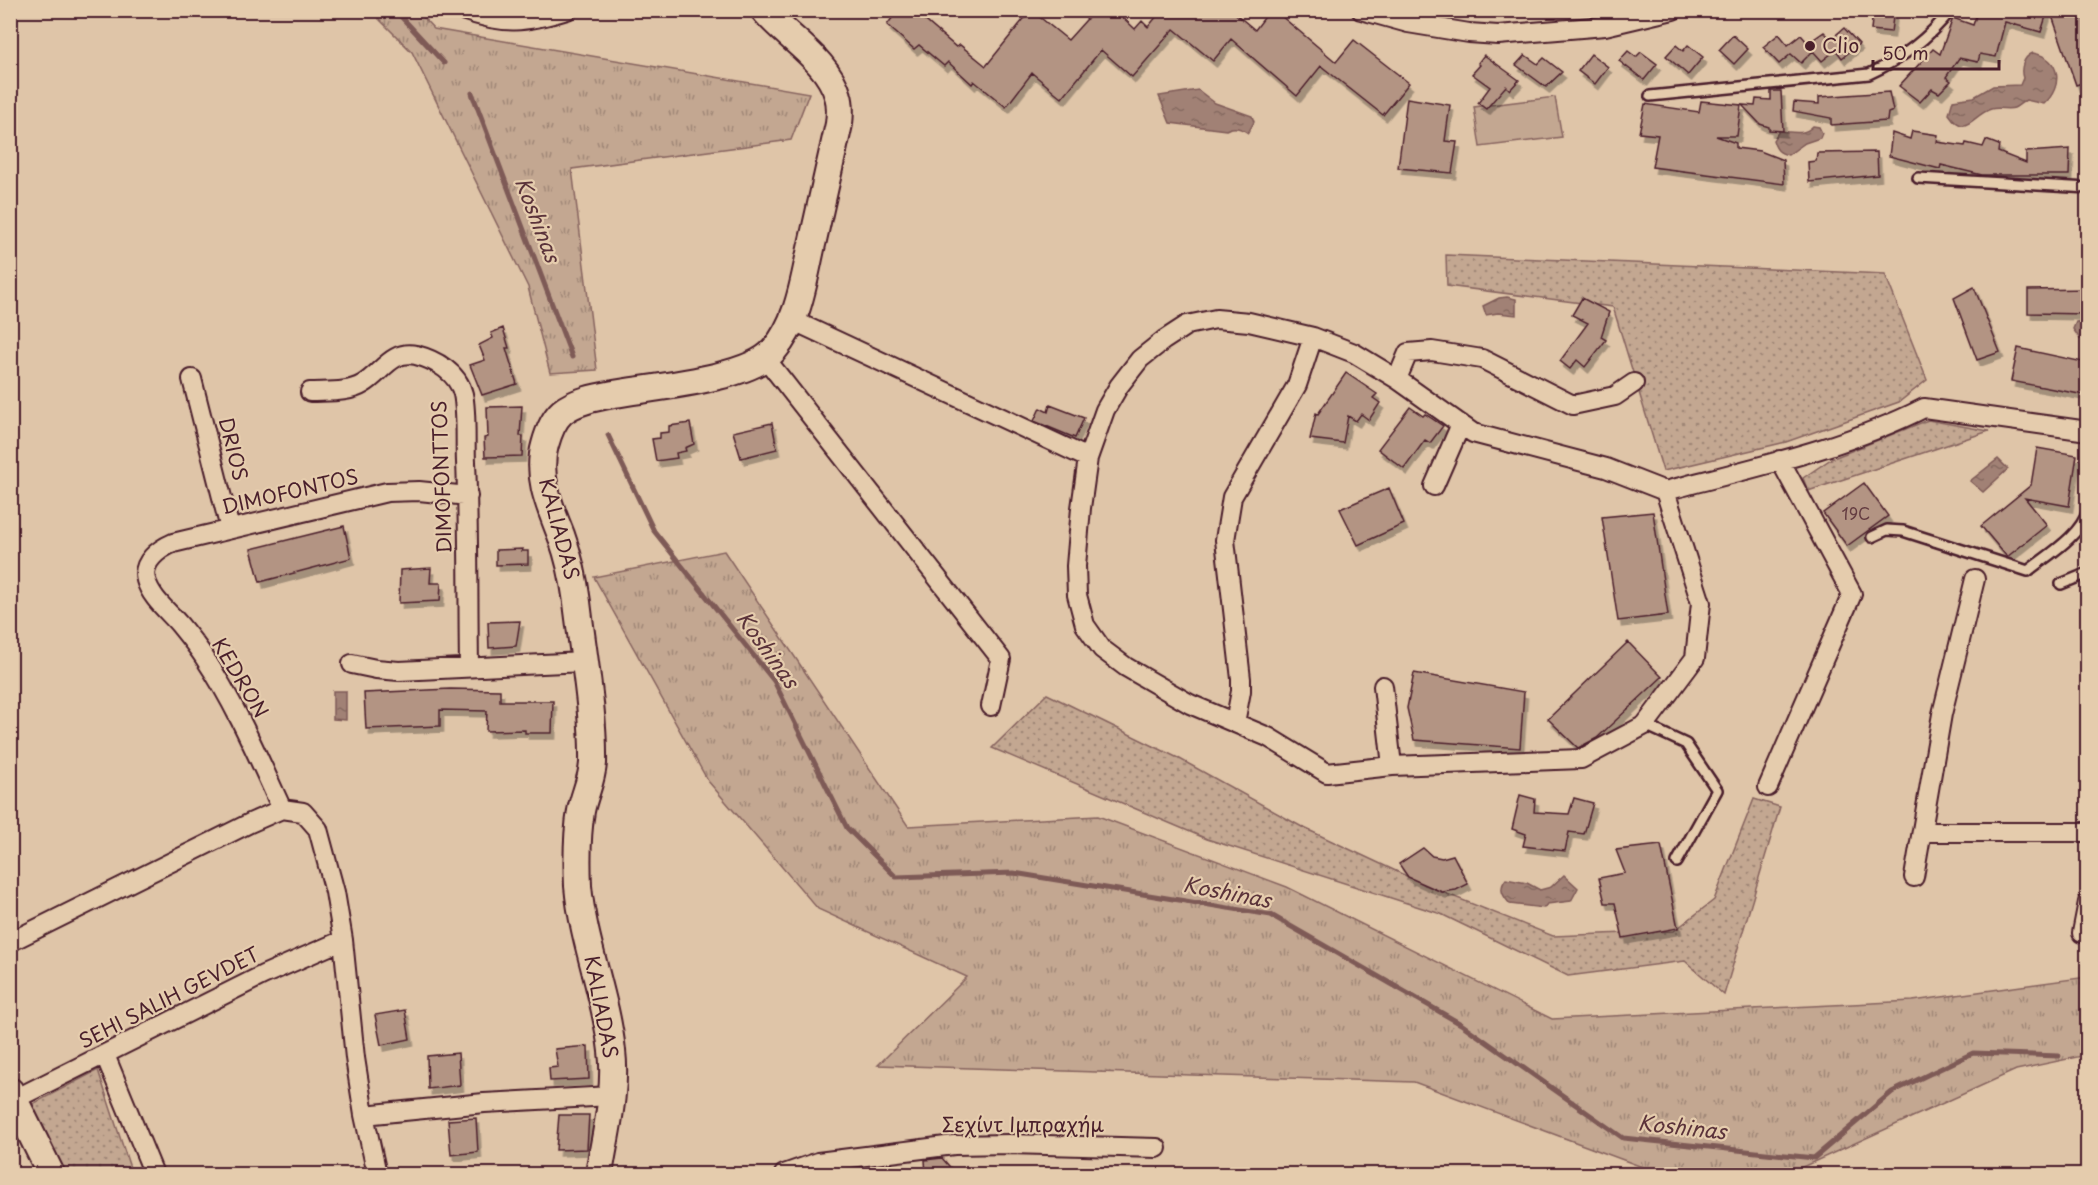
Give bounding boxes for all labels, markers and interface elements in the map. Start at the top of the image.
place label: Clio [1822,30,1859,60]
scale bar [1873,33,1999,71]
marker: Clio [1803,39,1817,53]
text: 50 m [1882,39,1929,66]
water label: Koshinas [508,172,571,269]
street label: DIMOFONTTOS [423,400,459,554]
street label: DRIOS [212,414,256,483]
street label: DIMOFONTOS [218,461,361,521]
street label: KALIADAS [532,475,588,583]
house number: 19C [1842,501,1870,525]
water label: Koshinas [730,604,809,696]
street label: KEDRON [205,632,277,723]
water label: Koshinas [1181,867,1276,916]
street label: SEHI SALIH GEVDET [73,938,265,1056]
street label: KALIADAS [577,953,627,1061]
water label: Koshinas [1636,1105,1730,1147]
street label: Σεχίντ Ιμπραχήμ [942,1109,1105,1139]

